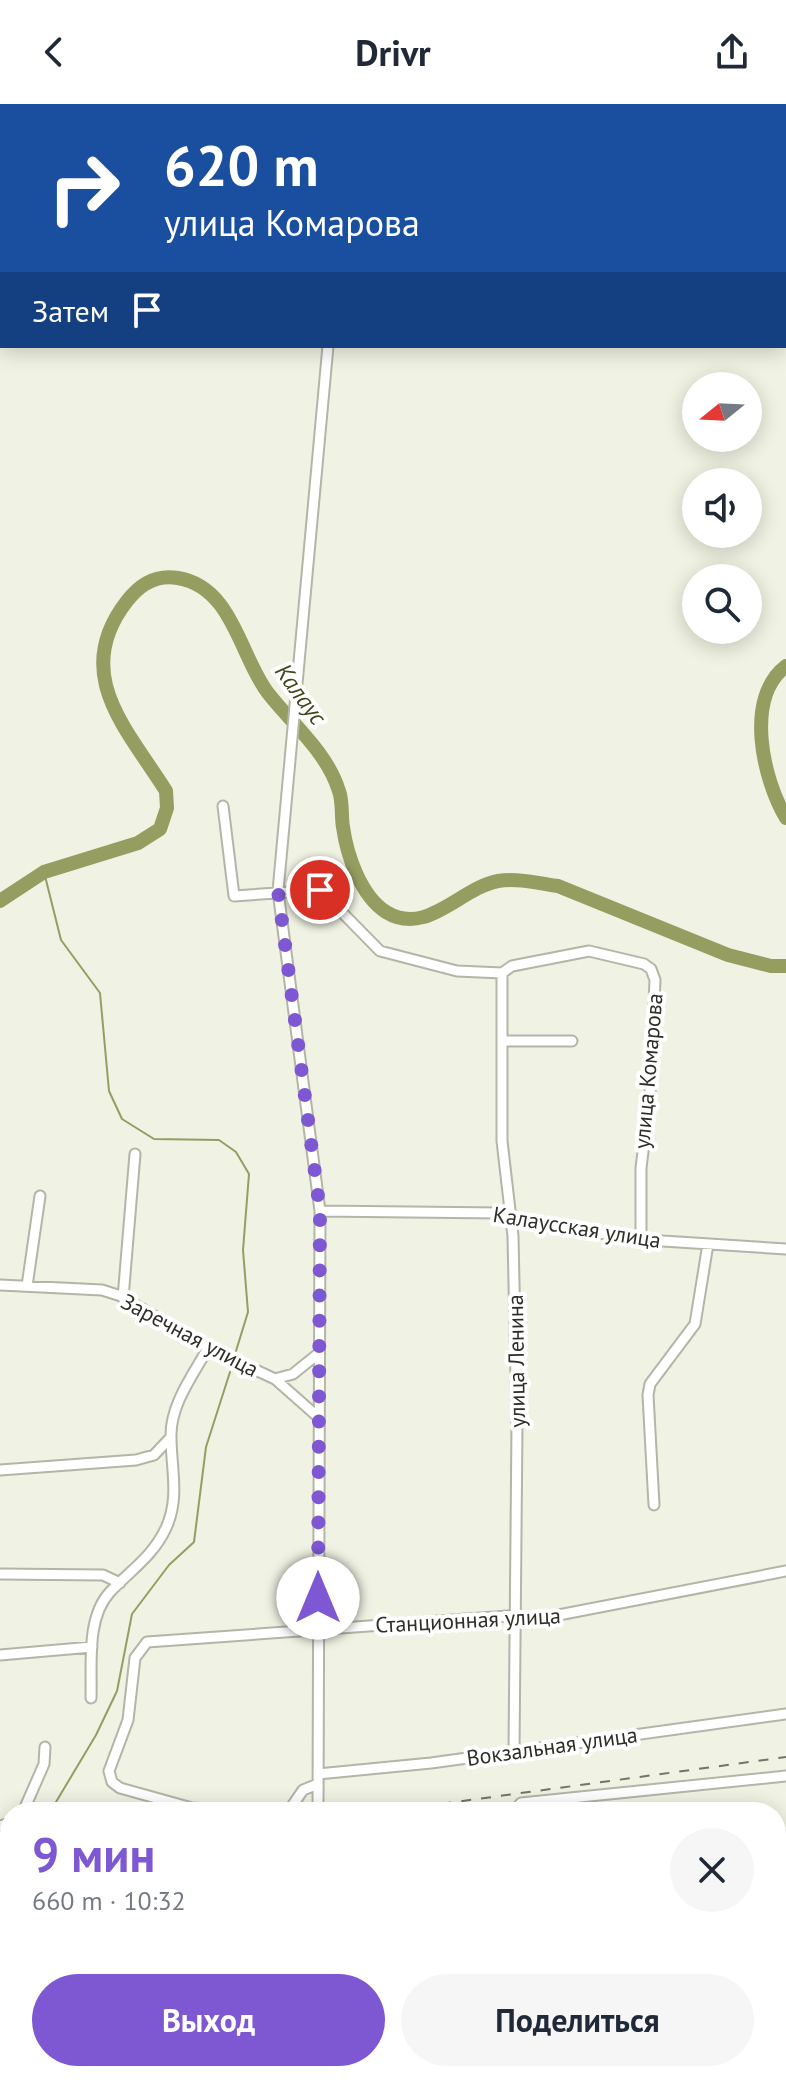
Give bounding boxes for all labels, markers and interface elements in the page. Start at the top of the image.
text: Drivr [355,29,431,76]
icon: back [32,30,76,74]
icon: share [710,30,754,74]
text: 620 m [164,129,319,201]
icon: right [32,136,136,240]
text: улица Комарова [164,199,420,246]
icon: arrive [125,288,169,332]
text: Затем [32,291,109,330]
north arrow [682,372,762,452]
map controls [682,372,762,644]
button: sound [682,468,762,548]
button: search [682,564,762,644]
water label: Калаус [268,657,334,732]
pin [286,856,354,924]
icon: arrive [298,868,342,912]
street label: улица Комарова [627,992,669,1150]
street label: Калаусская улица [491,1200,663,1254]
street label: Заречная улица [116,1287,264,1383]
street label: улица Ленина [501,1294,531,1428]
position arrow [276,1556,360,1640]
street label: Станционная улица [375,1601,561,1639]
street label: Вокзальная улица [465,1720,639,1772]
text: 9 мин [32,1823,155,1885]
button: close [670,1828,754,1912]
text: 660 m · 10:32 [32,1884,186,1917]
button: Выход [32,1974,385,2066]
button: Поделиться [401,1974,754,2066]

